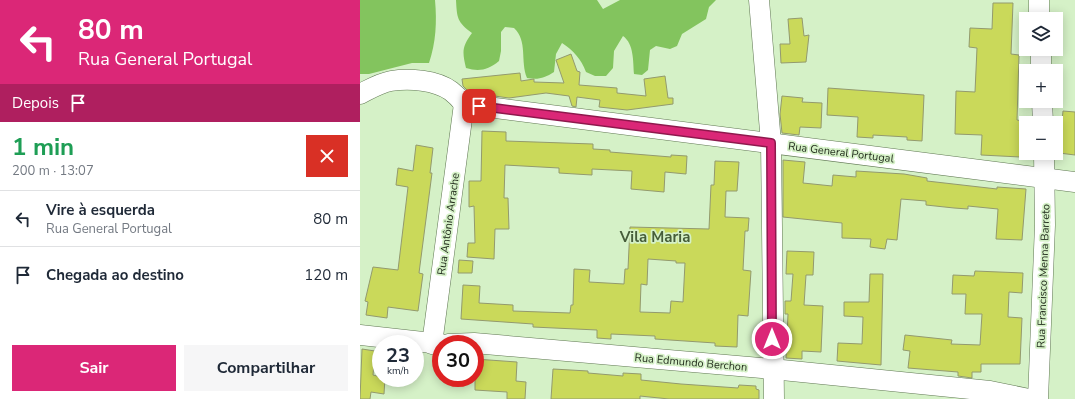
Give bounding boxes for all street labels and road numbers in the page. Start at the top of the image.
street label: Rua General Portugal [787,139,895,167]
street label: Rua Antônio Arrache [434,172,463,276]
street label: Rua Francisco Menna Barreto [1033,204,1054,348]
street label: Rua Edmundo Berchon [634,350,748,375]

